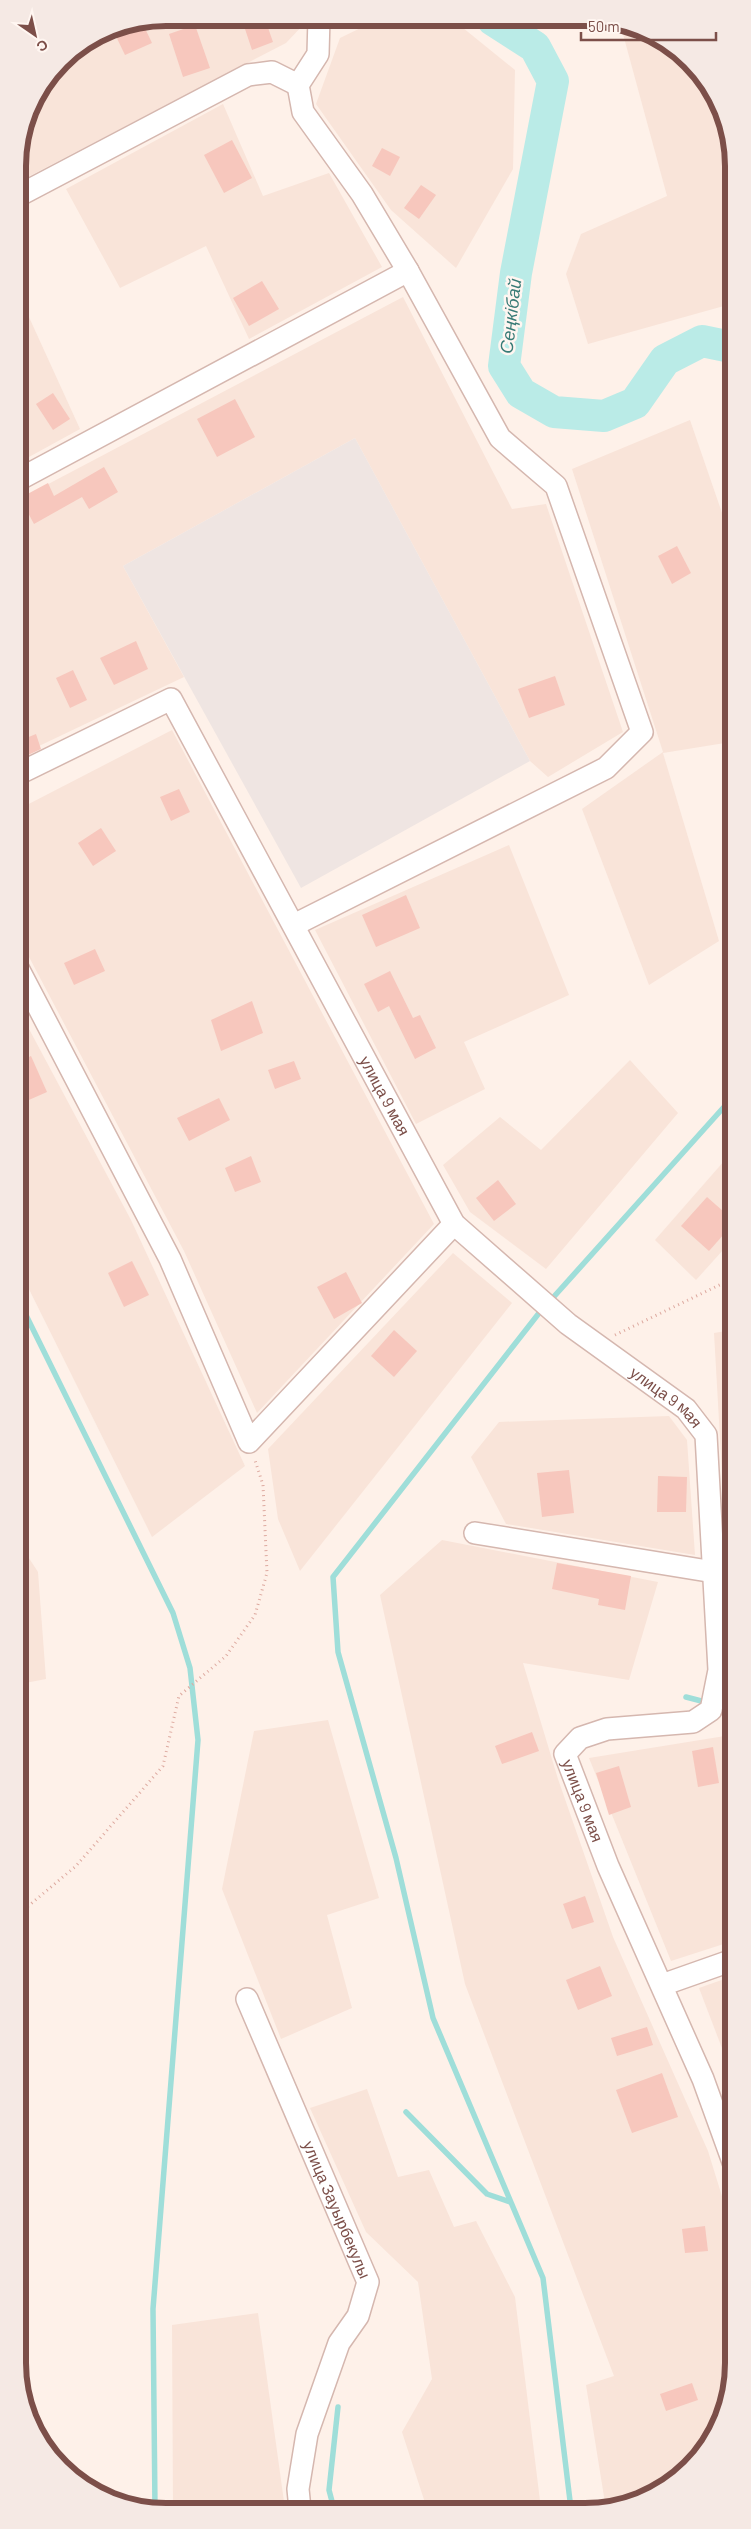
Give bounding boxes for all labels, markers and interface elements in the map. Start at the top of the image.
north arrow [10,10,60,60]
scale bar [581,10,716,42]
text: 50 m [588,17,620,35]
text: С [34,36,51,56]
water label: Сеңкібай [494,277,526,355]
street label: улица 9 мая [356,1052,414,1138]
street label: улица 9 мая [627,1362,707,1431]
street label: улица 9 мая [559,1756,608,1845]
street label: улица Зауырбекулы [300,2138,375,2281]

